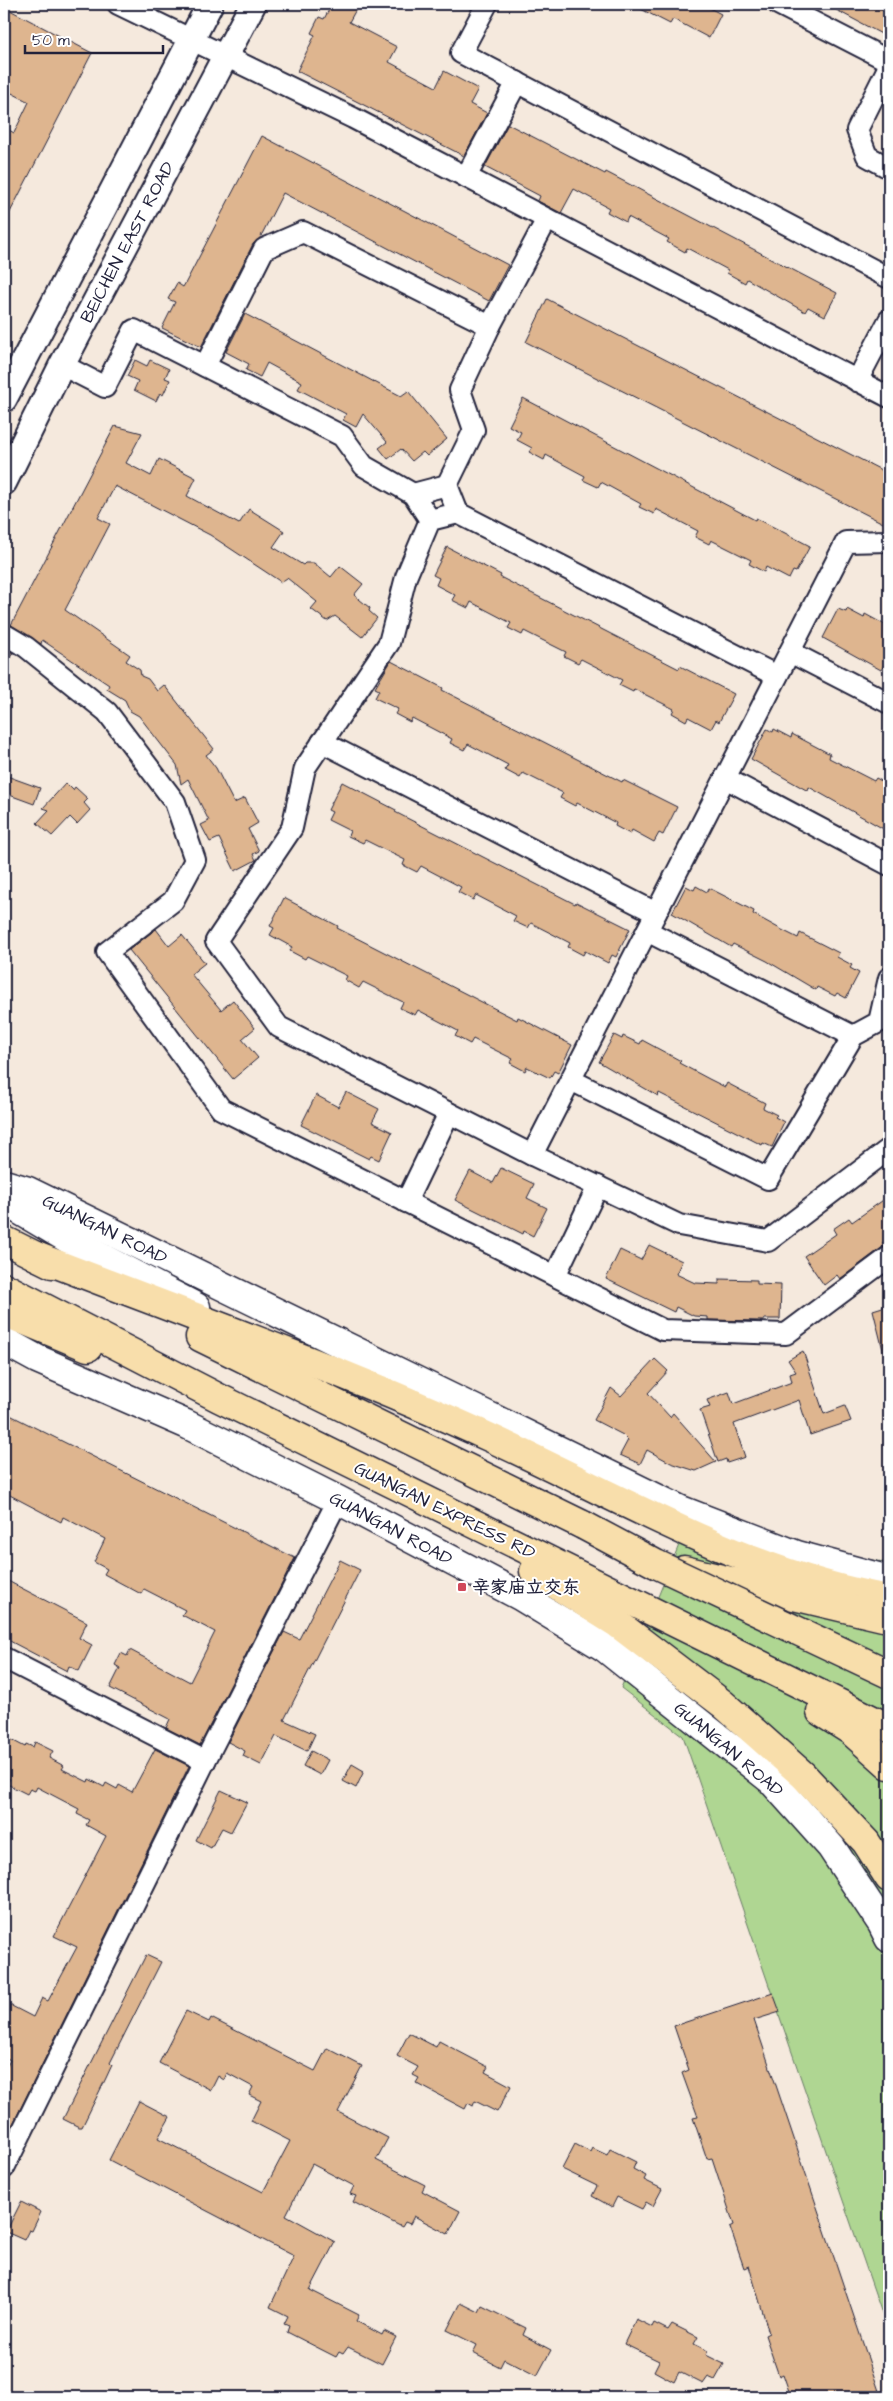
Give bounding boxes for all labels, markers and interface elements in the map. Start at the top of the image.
scale bar [25,22,162,54]
text: 50 m [32,30,70,51]
street label: BEICHEN EAST ROAD [74,157,181,327]
street label: GUANGAN ROAD [38,1188,172,1271]
street label: GUANGAN EXPRESS RD [350,1456,540,1565]
street label: GUANGAN ROAD [325,1485,457,1572]
place label: 辛家庙立交东 [472,1575,580,1600]
marker: 辛家庙立交东 [456,1581,468,1593]
street label: GUANGAN ROAD [669,1696,789,1803]

